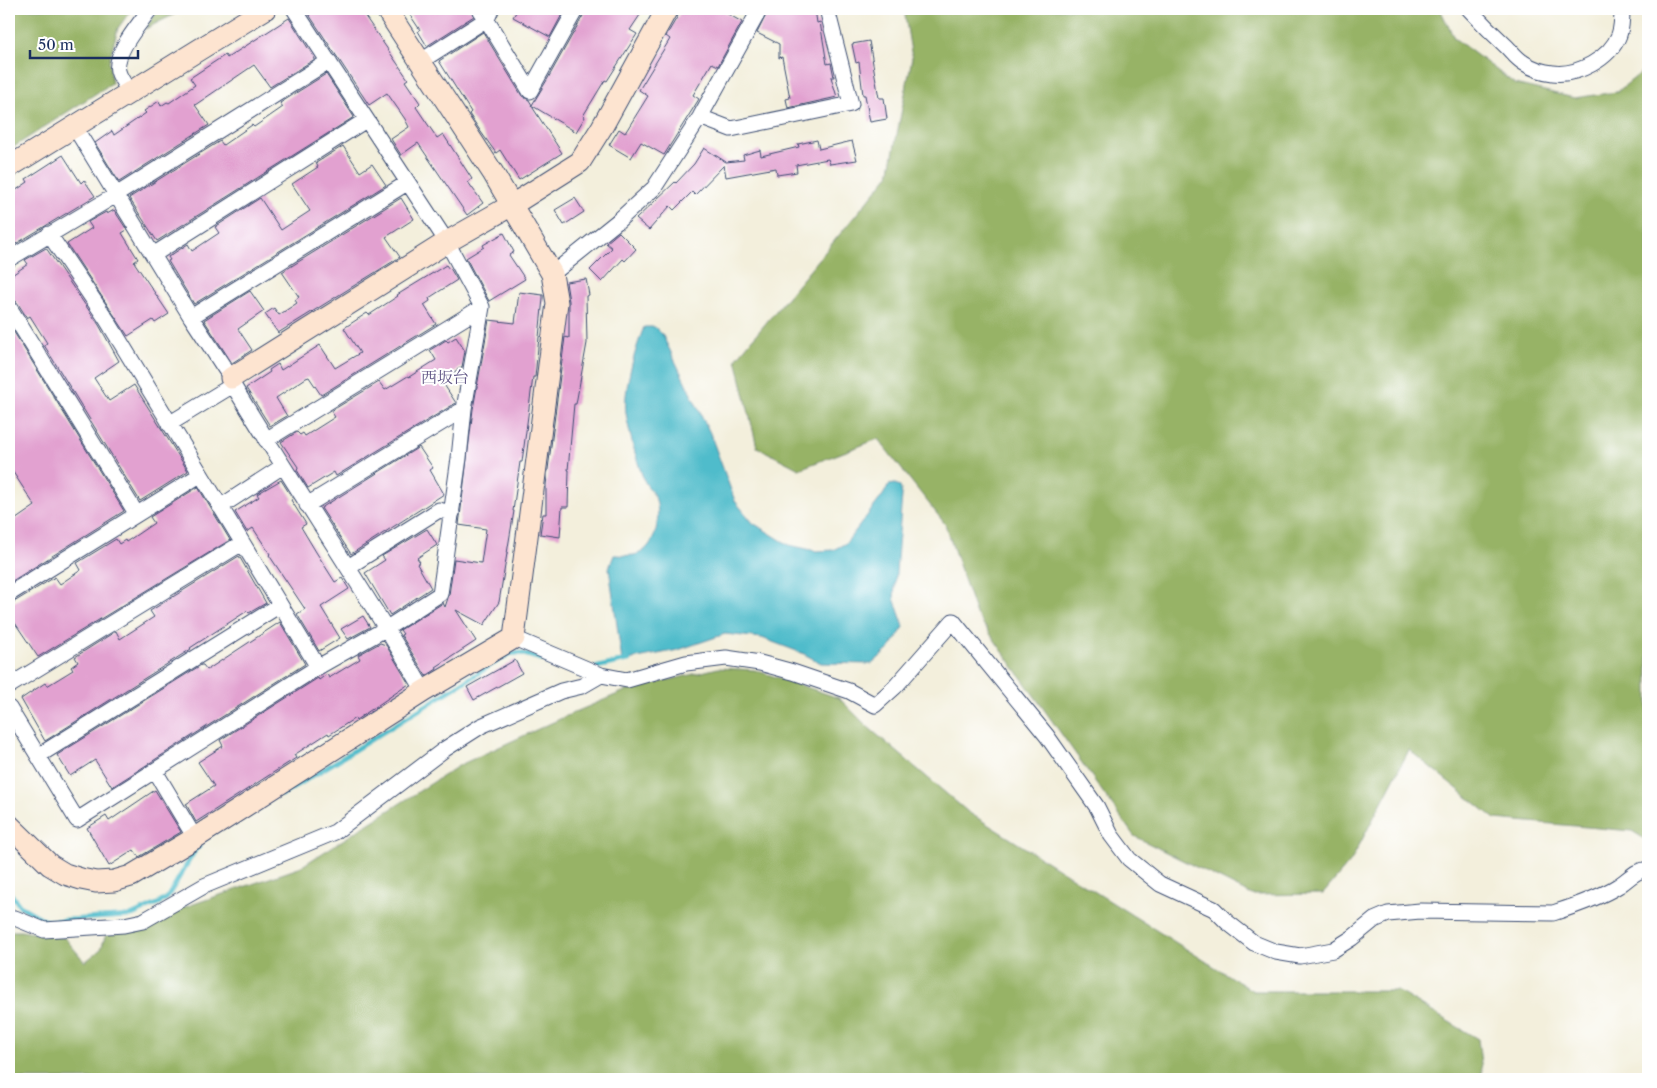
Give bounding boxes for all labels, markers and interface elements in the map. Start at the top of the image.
scale bar [30,28,138,60]
text: 50 m [38,35,74,54]
district label: 西坂台 [421,367,469,387]

